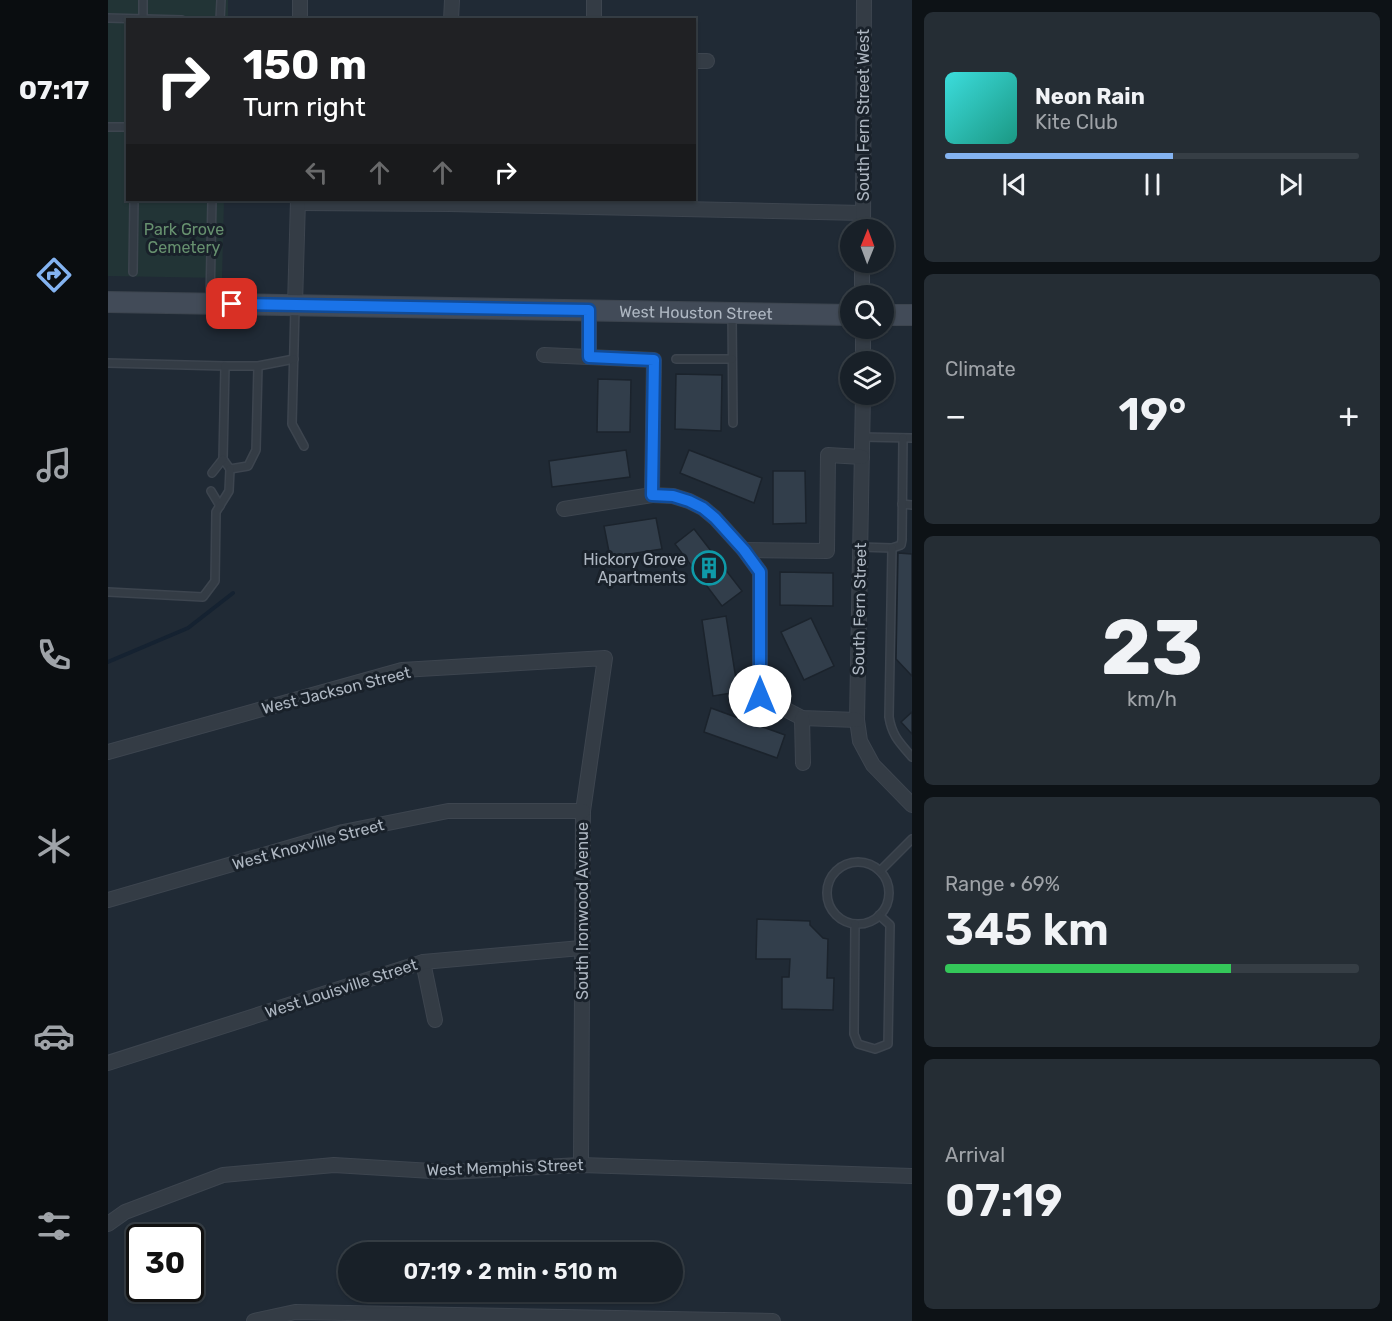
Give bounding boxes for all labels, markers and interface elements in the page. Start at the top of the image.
street label: South Fern Street West [854,29,873,201]
text: 150 m [243,40,367,90]
icon: right [144,42,222,120]
text: 07:17 [19,74,89,106]
text: Neon Rain [1035,83,1145,110]
text: Turn right [243,91,366,123]
text: Kite Club [1035,110,1118,134]
icon: left [300,156,333,189]
icon: ahead [363,156,396,189]
icon: ahead [426,156,459,189]
icon: right [489,156,522,189]
icon: previous [998,168,1031,201]
icon: pause [1136,168,1169,201]
icon: next [1274,168,1307,201]
north arrow [840,219,894,273]
map controls [840,219,894,405]
park label: Park Grove Cemetery [144,220,224,257]
icon: directions [33,254,75,296]
pin [206,278,257,329]
button: search [840,285,894,339]
icon: arrive [215,287,248,320]
street label: West Houston Street [619,302,773,324]
button: layers [840,351,894,405]
text: Climate [945,357,1016,381]
text: 19° [1118,388,1186,441]
text: − [945,396,966,435]
text: + [1338,396,1359,435]
icon: music [33,444,75,486]
street label: South Fern Street [849,542,870,676]
place label: Hickory Grove Apartments [583,550,686,587]
building icon: Hickory Grove Apartments [691,550,727,586]
text: 23 [1101,601,1203,694]
icon: phone [33,634,75,676]
street label: West Jackson Street [260,663,413,718]
position arrow [728,664,792,728]
text: km/h [1127,687,1177,711]
street label: West Knoxville Street [230,815,386,874]
street label: South Ironwood Avenue [573,822,592,1000]
icon: climate [33,825,75,867]
text: Range · 69% [945,872,1060,896]
text: 345 km [945,903,1109,956]
street label: West Louisville Street [263,955,420,1022]
icon: car [33,1015,75,1057]
text: Arrival [945,1143,1005,1167]
street label: West Memphis Street [426,1155,584,1180]
text: 07:19 [945,1174,1063,1227]
icon: filters [33,1205,75,1247]
speed limit sign: 30 [126,1224,204,1302]
text: 07:19 · 2 min · 510 m [403,1258,618,1285]

